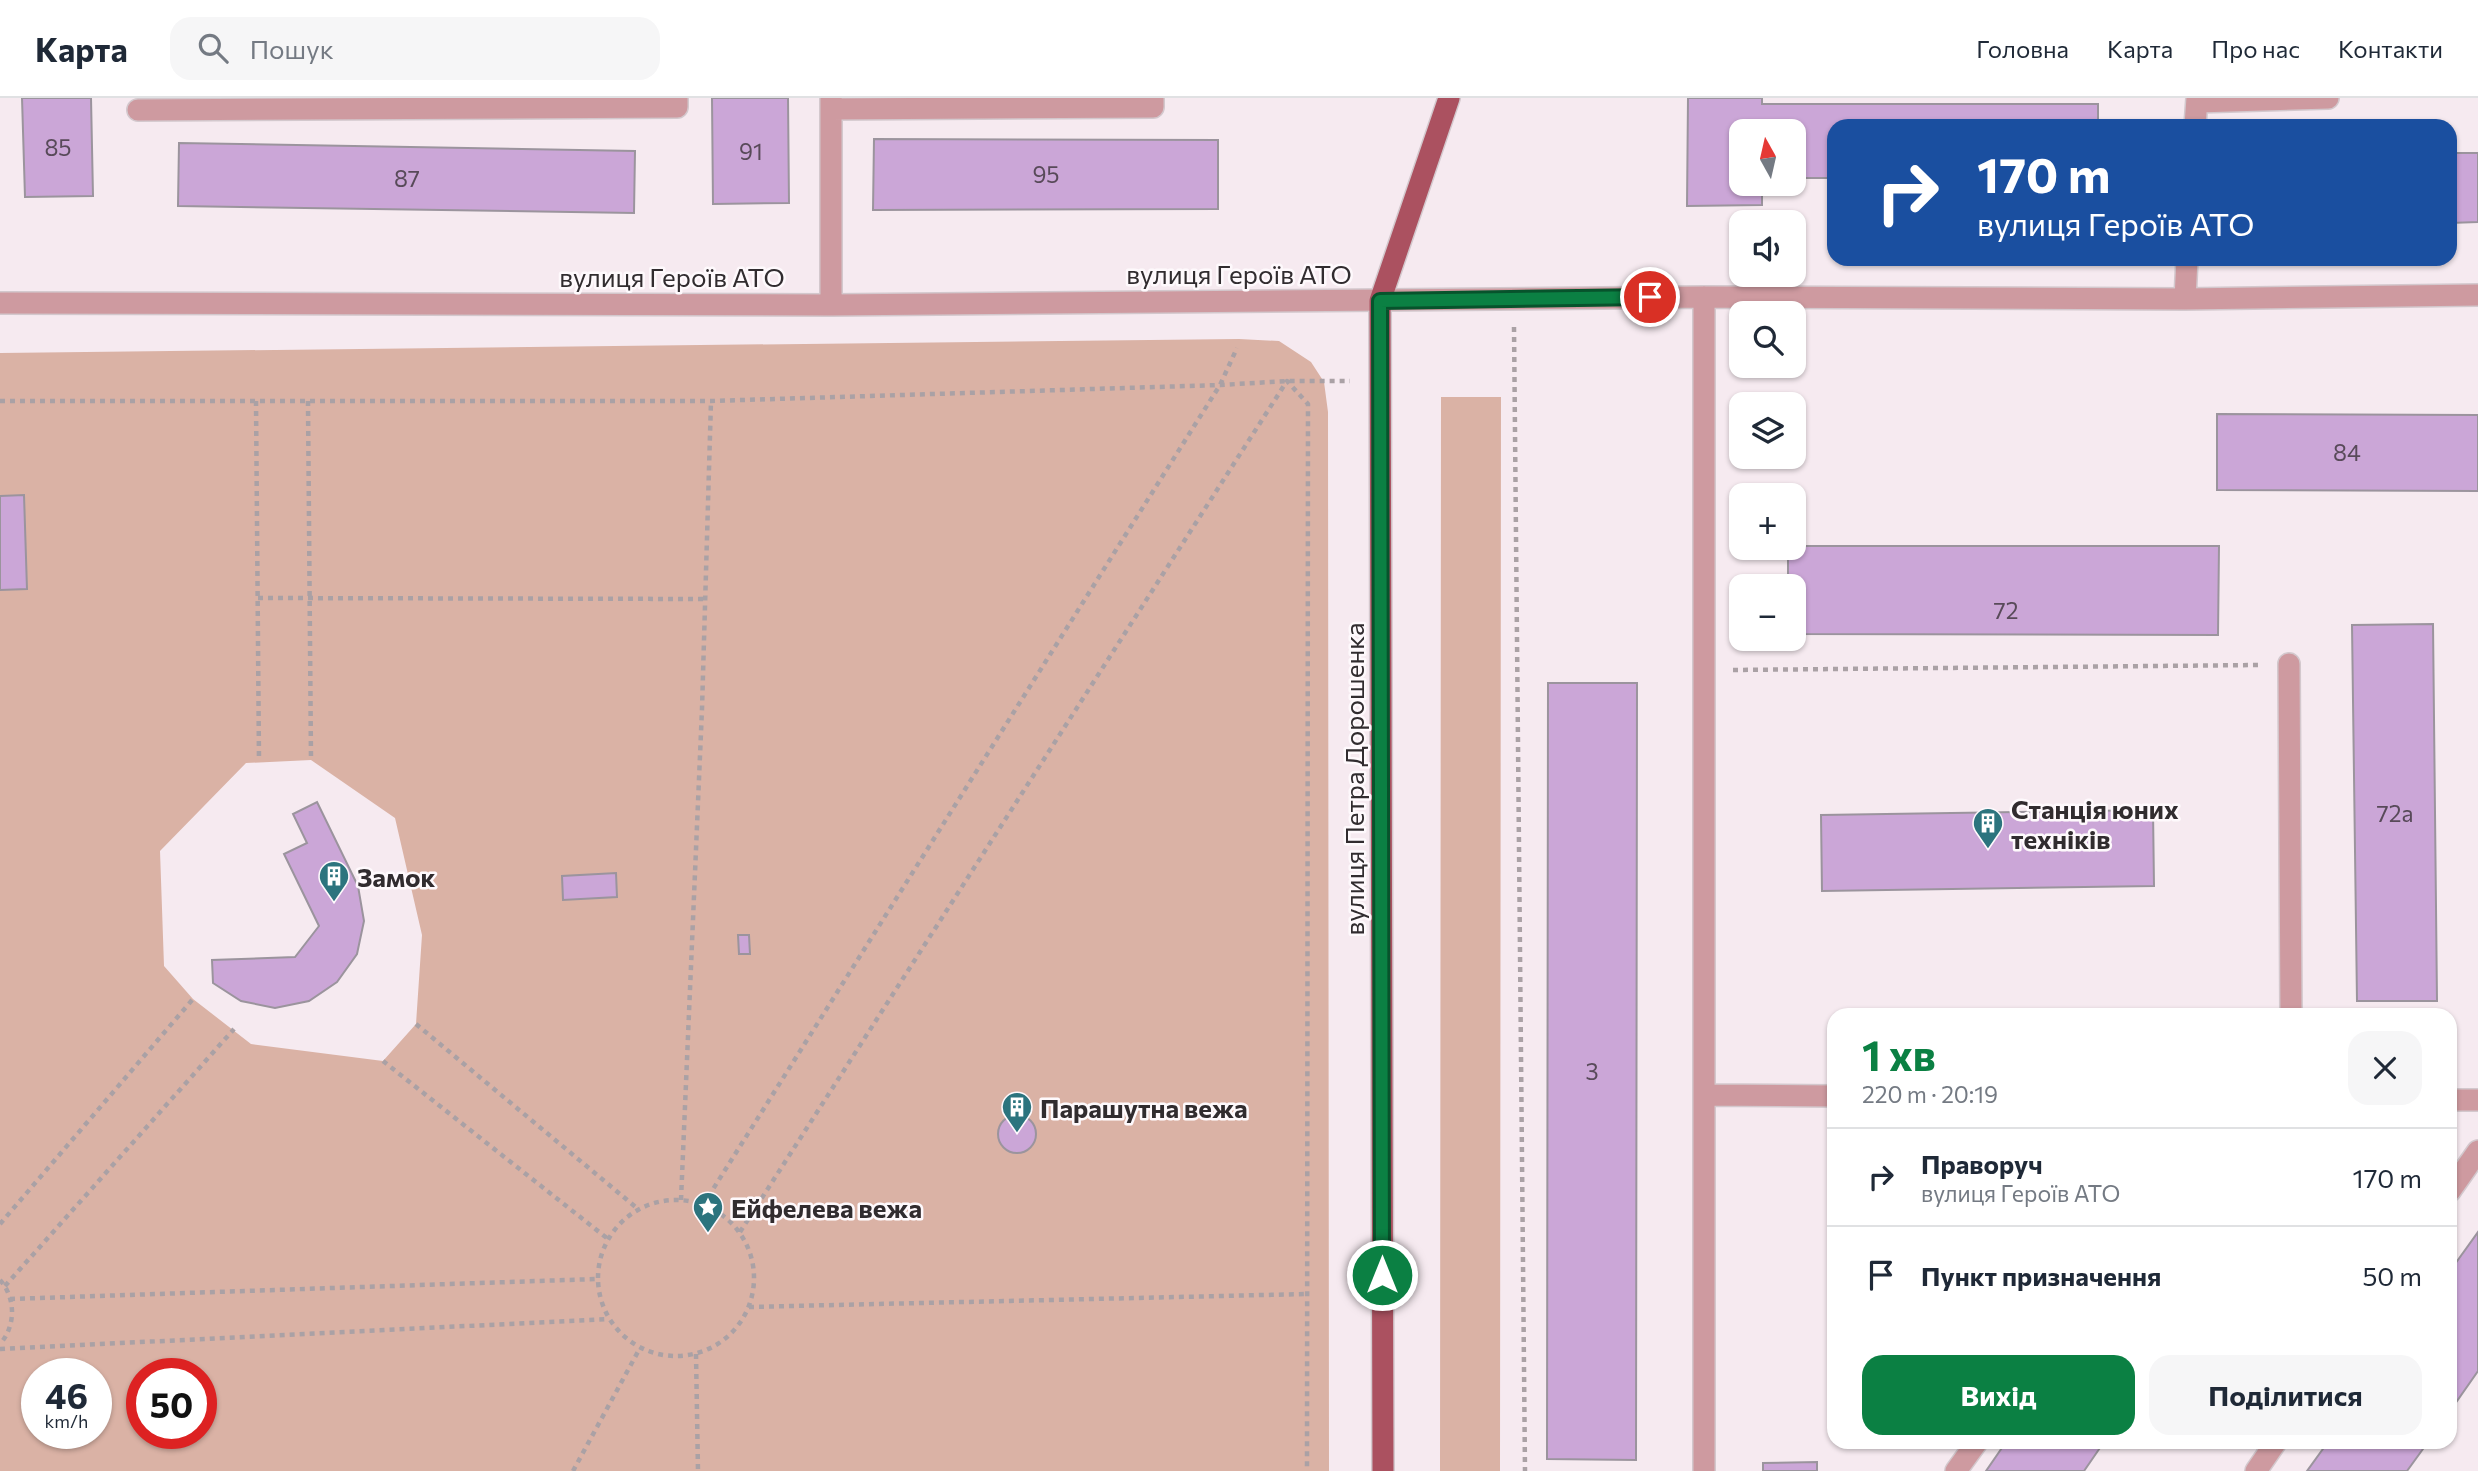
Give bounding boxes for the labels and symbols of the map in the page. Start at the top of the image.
north arrow [1729,119,1806,196]
house number: 85 [44,133,72,161]
house number: 91 [739,137,763,165]
house number: 95 [1032,160,1060,188]
house number: 87 [394,164,420,192]
street label: вулиця Героїв АТО [1126,258,1352,289]
street label: вулиця Героїв АТО [559,261,785,292]
pin [1620,267,1680,327]
house number: 84 [2333,438,2361,466]
house number: 72 [1994,596,2018,624]
street label: вулиця Петра Дорошенка [1338,622,1369,936]
place label: Станція юних техніків [2011,793,2179,854]
house number: 72а [2377,799,2413,827]
building icon: Станція юних техніків [1971,806,2005,850]
building icon: Замок [317,859,351,903]
place label: Замок [357,861,436,892]
house number: 3 [1585,1057,1599,1085]
building icon: Парашутна вежа [1000,1090,1034,1134]
place label: Парашутна вежа [1040,1092,1248,1123]
place icon: Ейфелева вежа [691,1190,725,1234]
place label: Ейфелева вежа [731,1192,922,1223]
position arrow [1345,1238,1419,1312]
speed limit sign: 50 [126,1358,217,1449]

